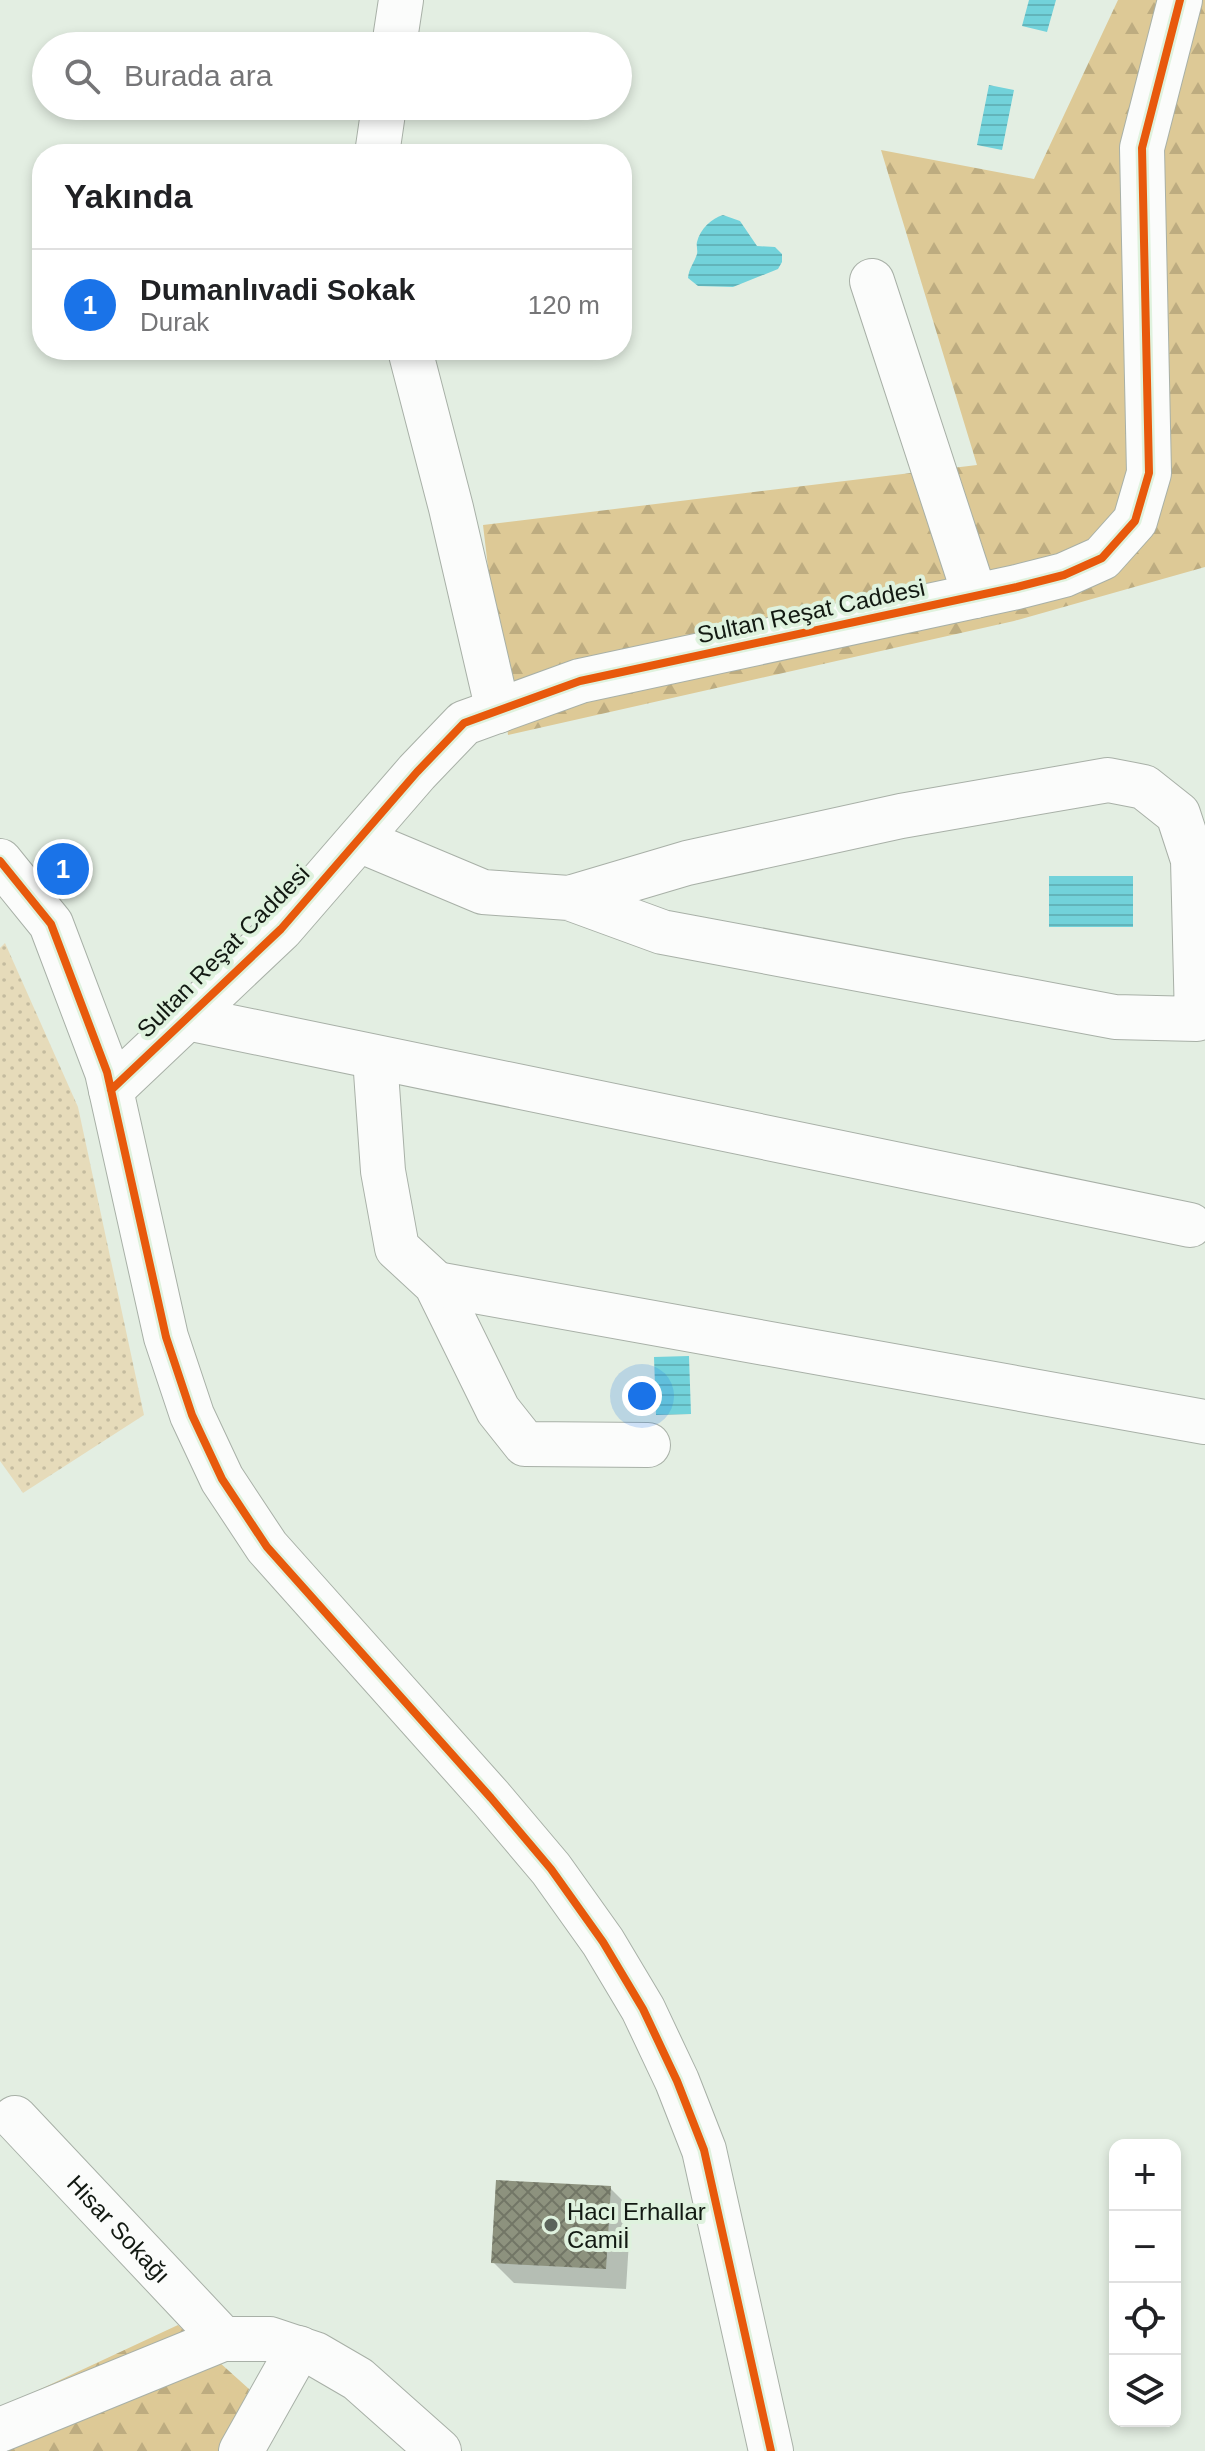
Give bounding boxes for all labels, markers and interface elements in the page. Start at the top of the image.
search box [32,32,632,120]
icon: search [60,54,104,98]
text: Burada ara [124,59,272,92]
text: Yakında [64,177,193,215]
text: Dumanlıvadi Sokak [140,273,415,306]
text: 1 [83,290,97,320]
text: 120 m [528,290,600,320]
text: Durak [140,307,209,337]
street label: Sultan Reşat Caddesi [695,574,927,648]
pin: 1 [37,839,89,899]
street label: Sultan Reşat Caddesi [131,859,315,1043]
your location [622,1376,662,1416]
map controls [1109,2139,1181,2427]
button: + [1109,2139,1181,2211]
street label: Hisar Sokağı [62,2169,176,2288]
place label: Hacı Erhallar Camiİ [567,2198,706,2253]
button: − [1109,2211,1181,2283]
marker: Hacı Erhallar Camiİ [542,2216,560,2234]
button: locate [1109,2283,1181,2355]
button: layers [1109,2355,1181,2427]

